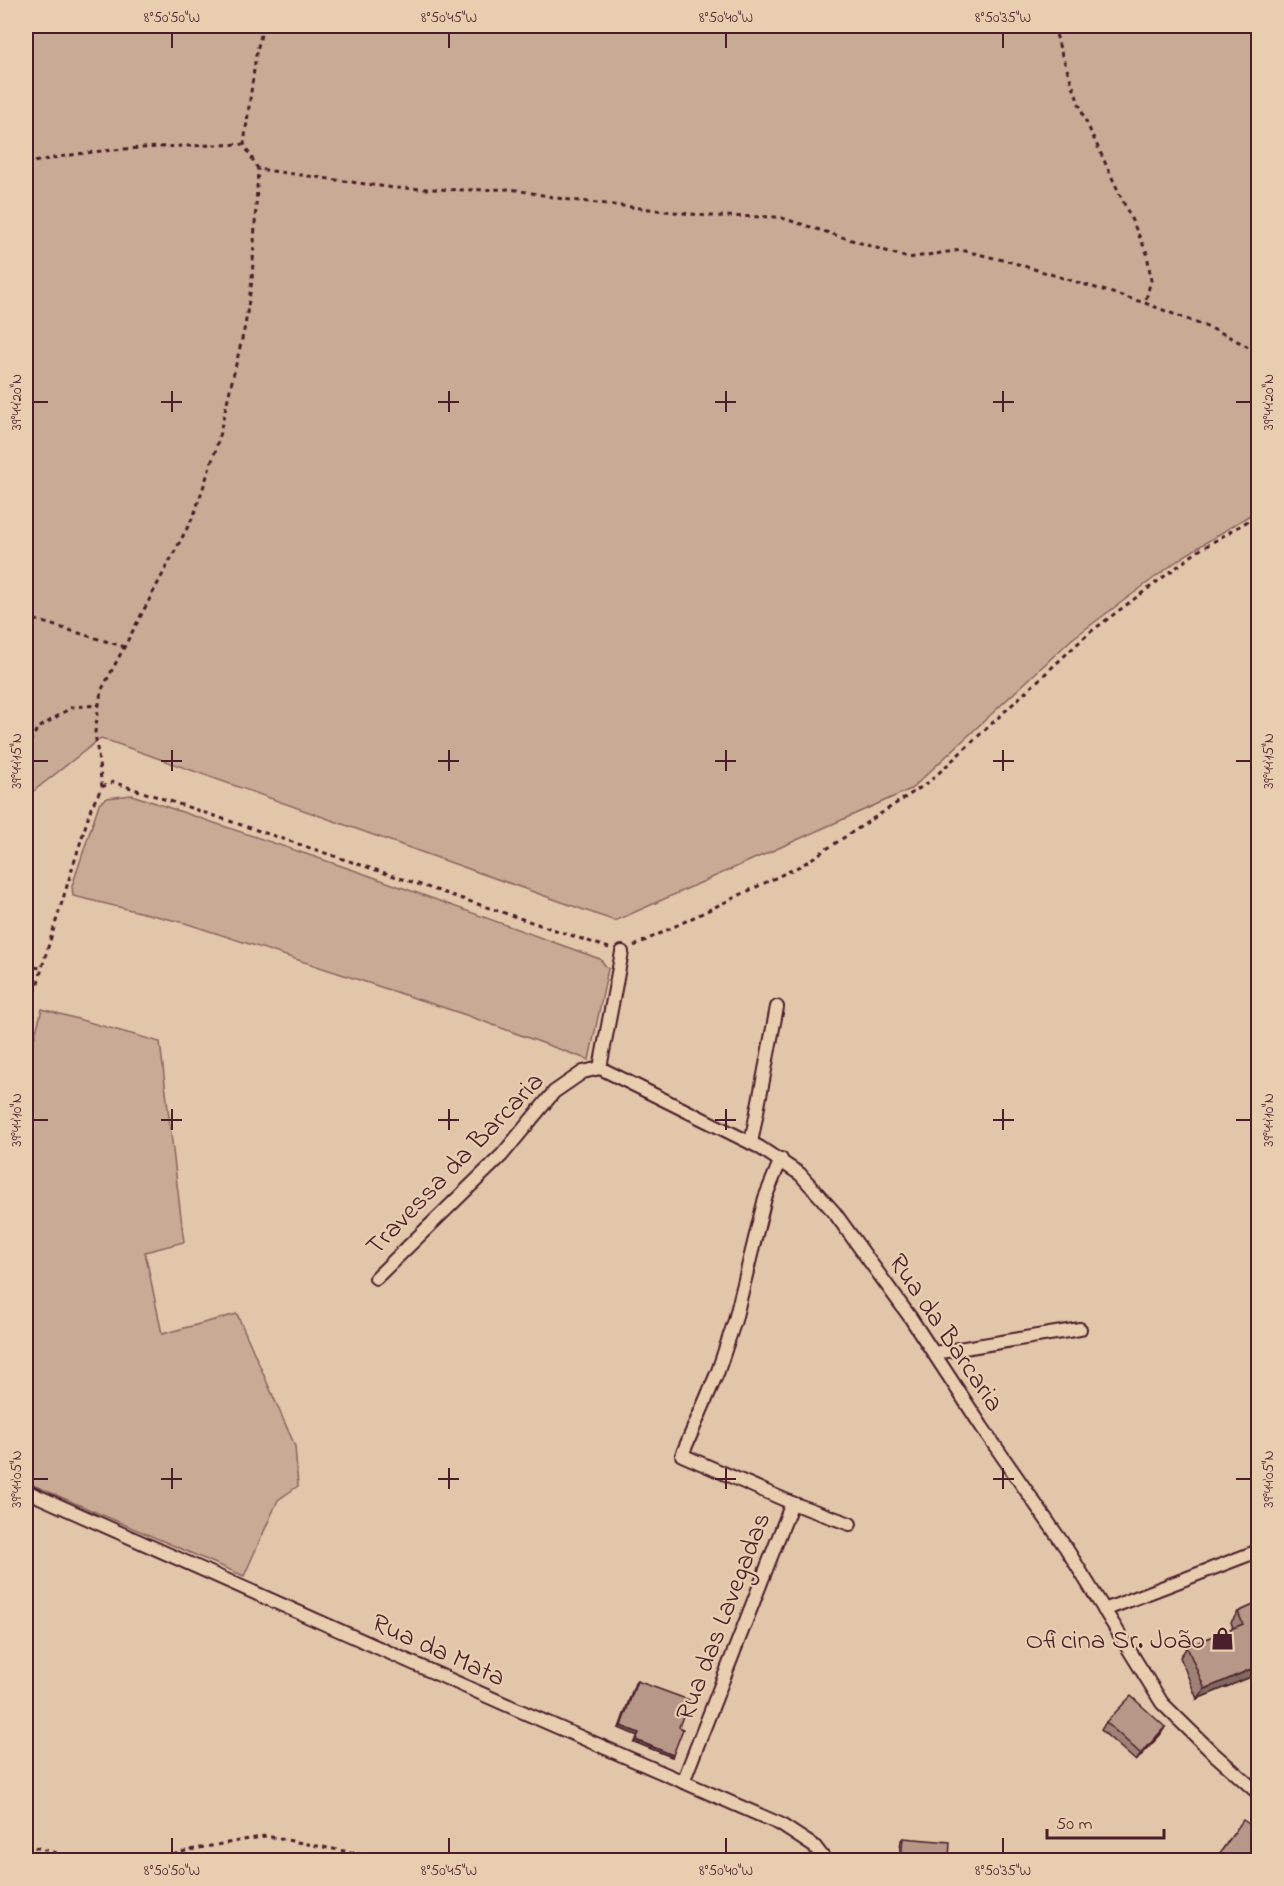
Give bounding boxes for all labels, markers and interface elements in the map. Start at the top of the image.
text: 8°50'50"W [144,7,200,29]
text: 8°50'45"W [421,7,477,29]
text: 8°50'40"W [699,7,753,29]
text: 8°50'35"W [975,7,1031,29]
text: 39°44'20"N [6,374,28,430]
text: 39°44'20"N [1258,374,1280,430]
text: 39°44'15"N [6,733,28,789]
text: 39°44'15"N [1258,733,1280,789]
street label: Travessa da Barcaria [358,1064,554,1266]
text: 39°44'10"N [6,1093,28,1147]
text: 39°44'10"N [1258,1093,1280,1147]
street label: Rua da Barcaria [877,1246,1012,1420]
text: 39°44'05"N [6,1450,28,1508]
text: 39°44'05"N [1258,1450,1280,1508]
street label: Rua das Lavegadas [667,1507,782,1727]
street label: Rua da Mata [365,1604,511,1698]
place label: Oficina Sr. João [1026,1622,1205,1661]
shop icon: Oficina Sr. João [1210,1626,1236,1652]
scale bar [1047,1802,1164,1840]
text: 50 m [1056,1812,1093,1838]
text: 8°50'50"W [144,1860,200,1882]
text: 8°50'45"W [421,1860,477,1882]
text: 8°50'40"W [699,1860,753,1882]
text: 8°50'35"W [975,1860,1031,1882]

